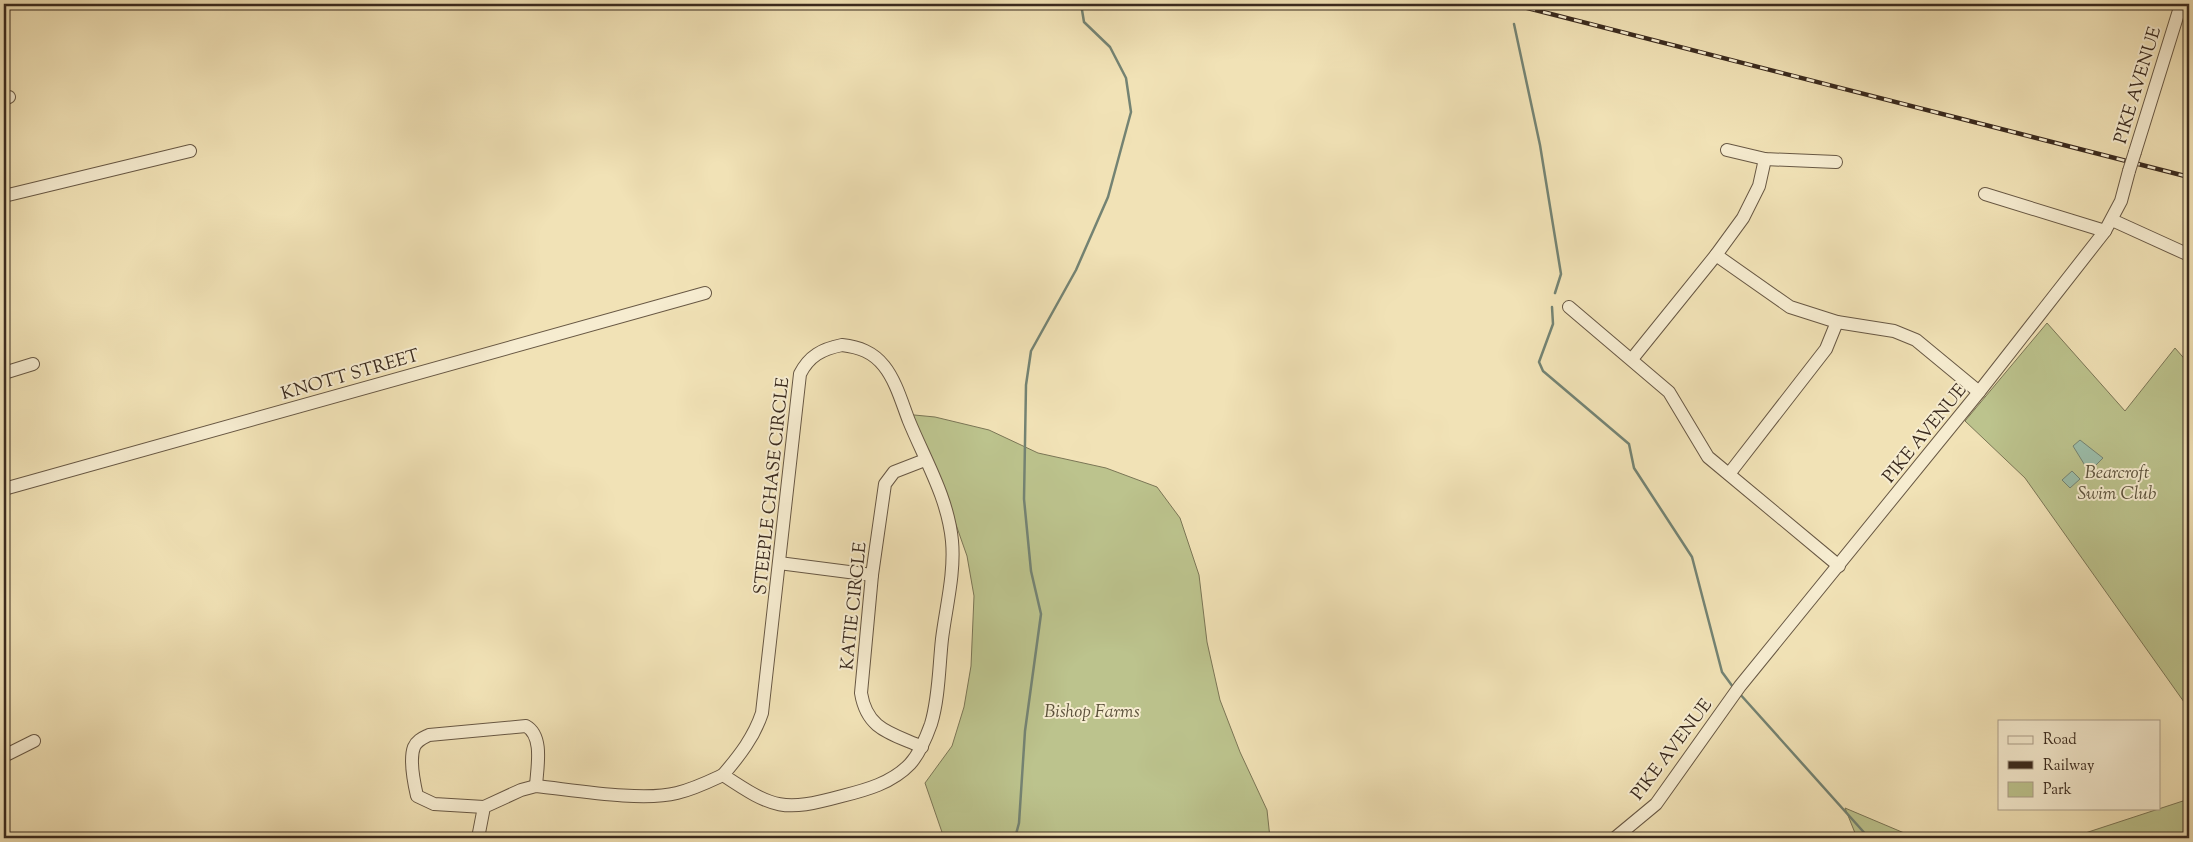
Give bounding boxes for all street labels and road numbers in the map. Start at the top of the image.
street label: PIKE AVENUE [2109,24,2169,147]
street label: KNOTT STREET [278,344,423,408]
street label: STEEPLE CHASE CIRCLE [749,376,797,596]
street label: PIKE AVENUE [1877,379,1974,490]
street label: KATIE CIRCLE [835,541,875,671]
street label: PIKE AVENUE [1626,694,1720,806]

